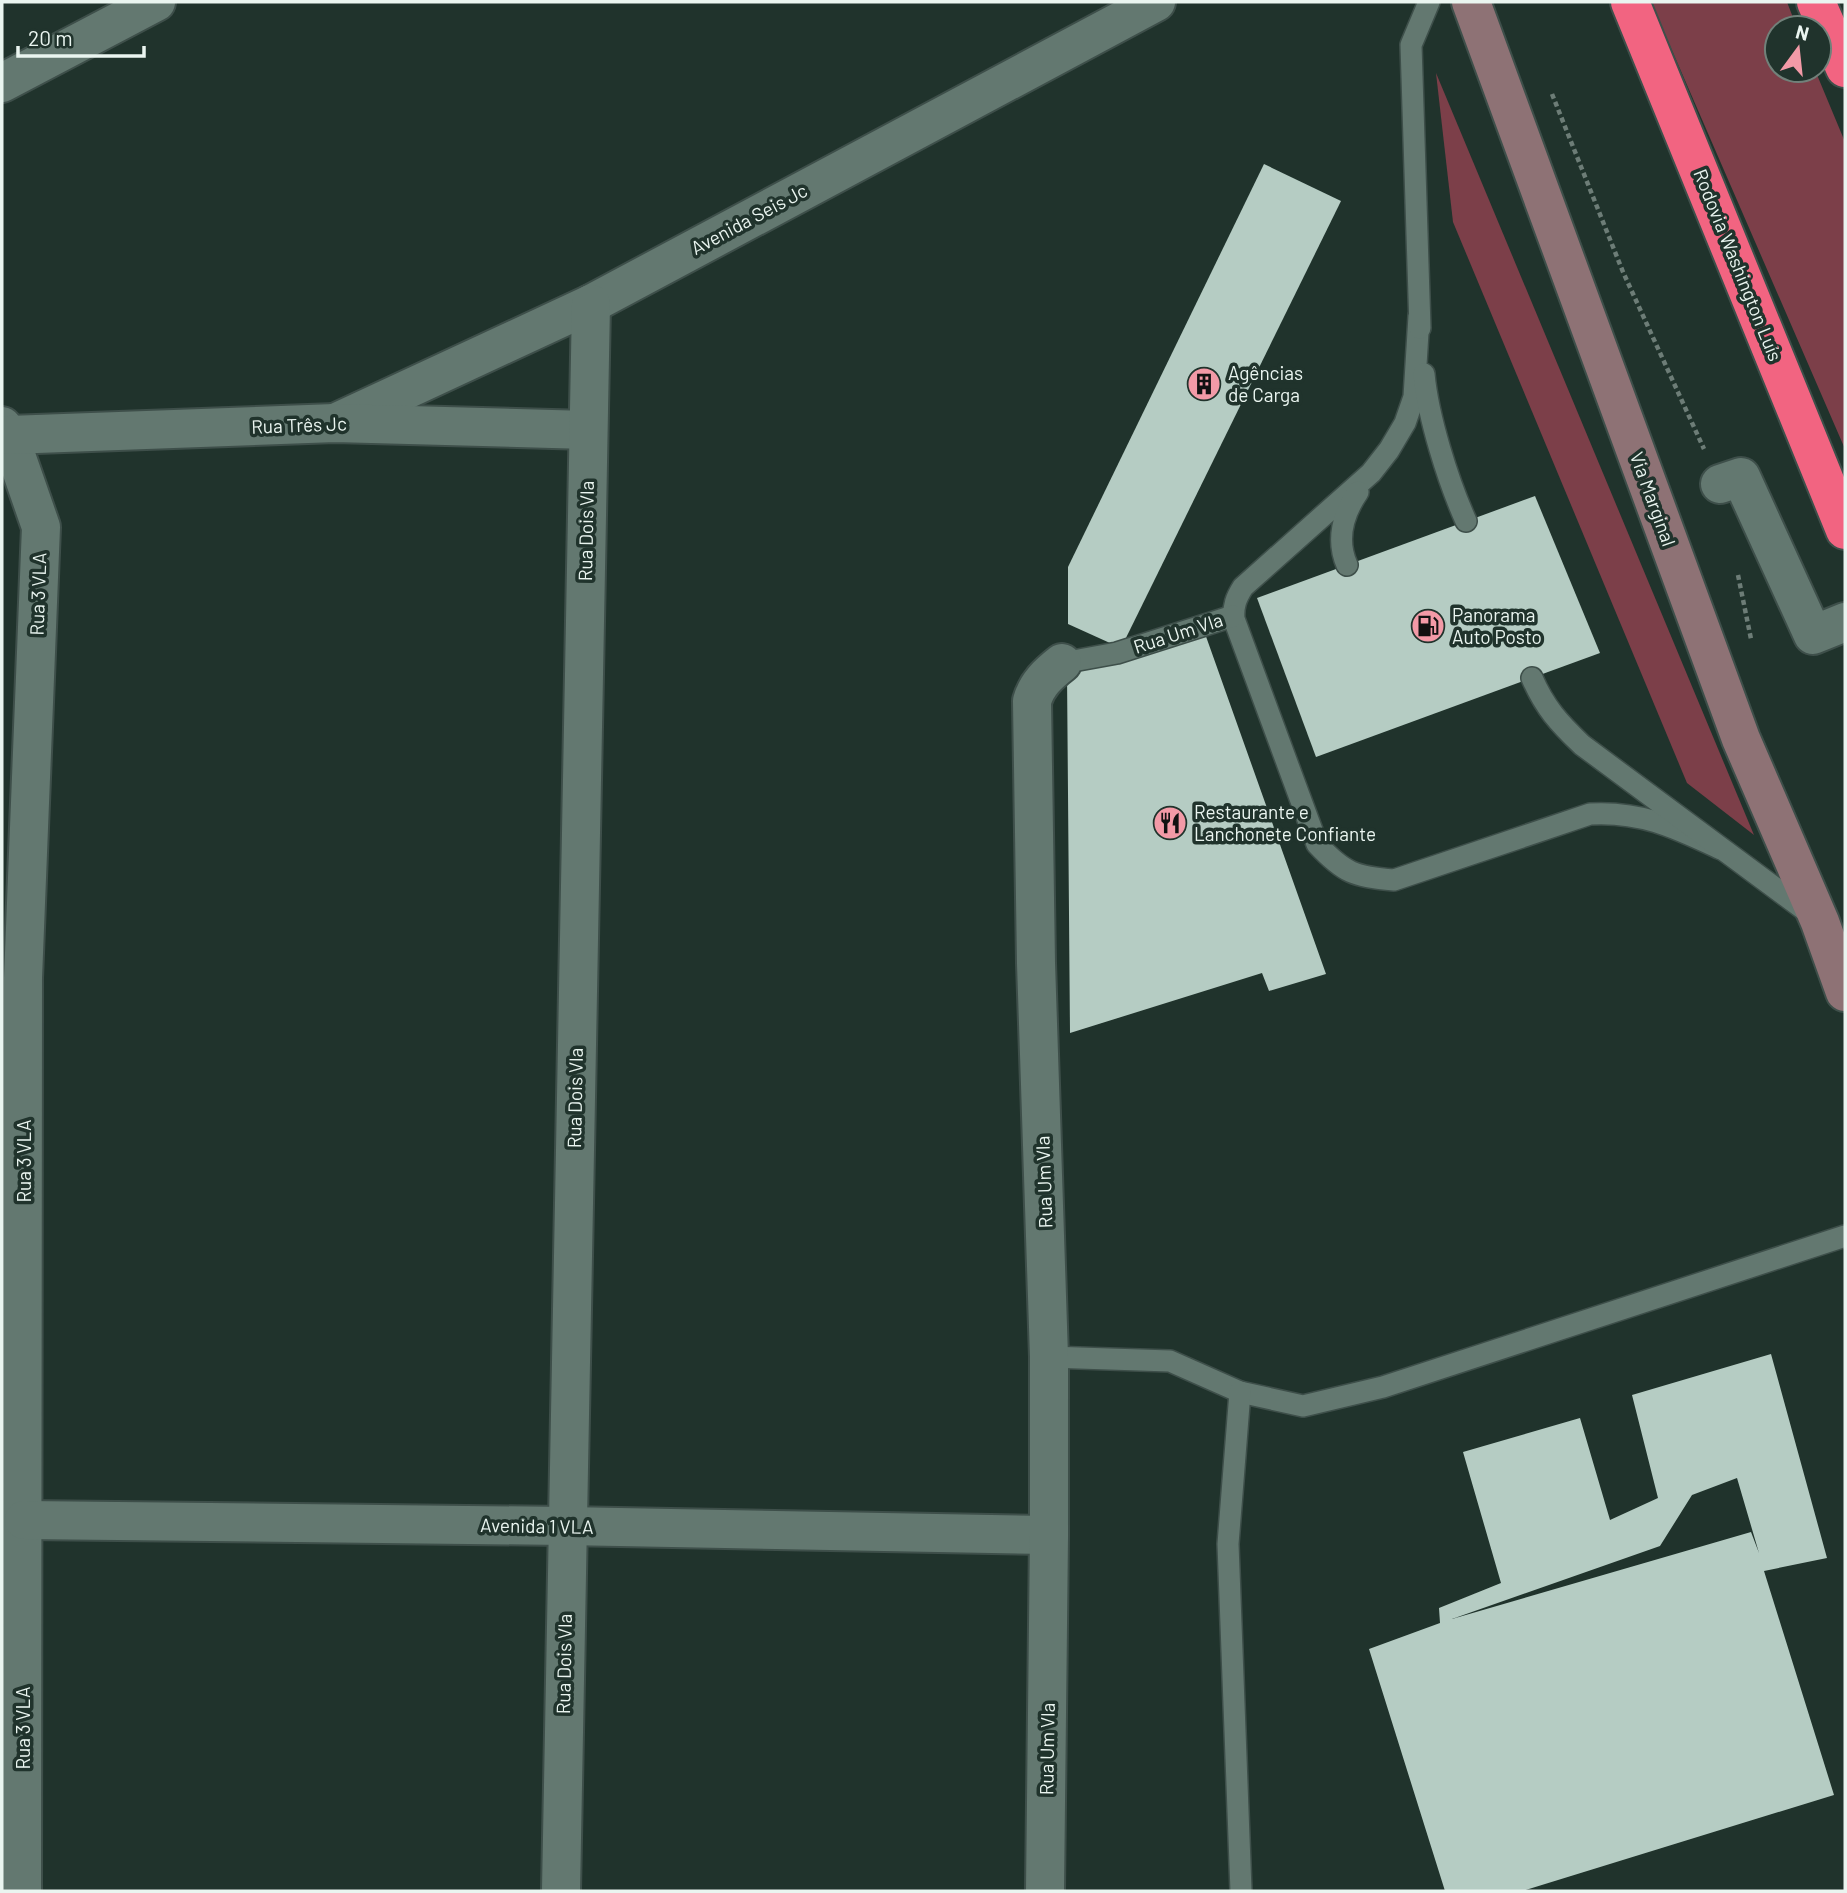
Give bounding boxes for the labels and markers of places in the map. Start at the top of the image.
place label: Agências de Carga [1228,361,1303,406]
building icon: Agências de Carga [1185,365,1223,403]
place label: Panorama Auto Posto [1452,603,1542,648]
fuel station icon: Panorama Auto Posto [1409,607,1447,645]
place label: Restaurante e Lanchonete Confiante [1194,800,1376,845]
restaurant icon: Restaurante e Lanchonete Confiante [1151,804,1189,842]

